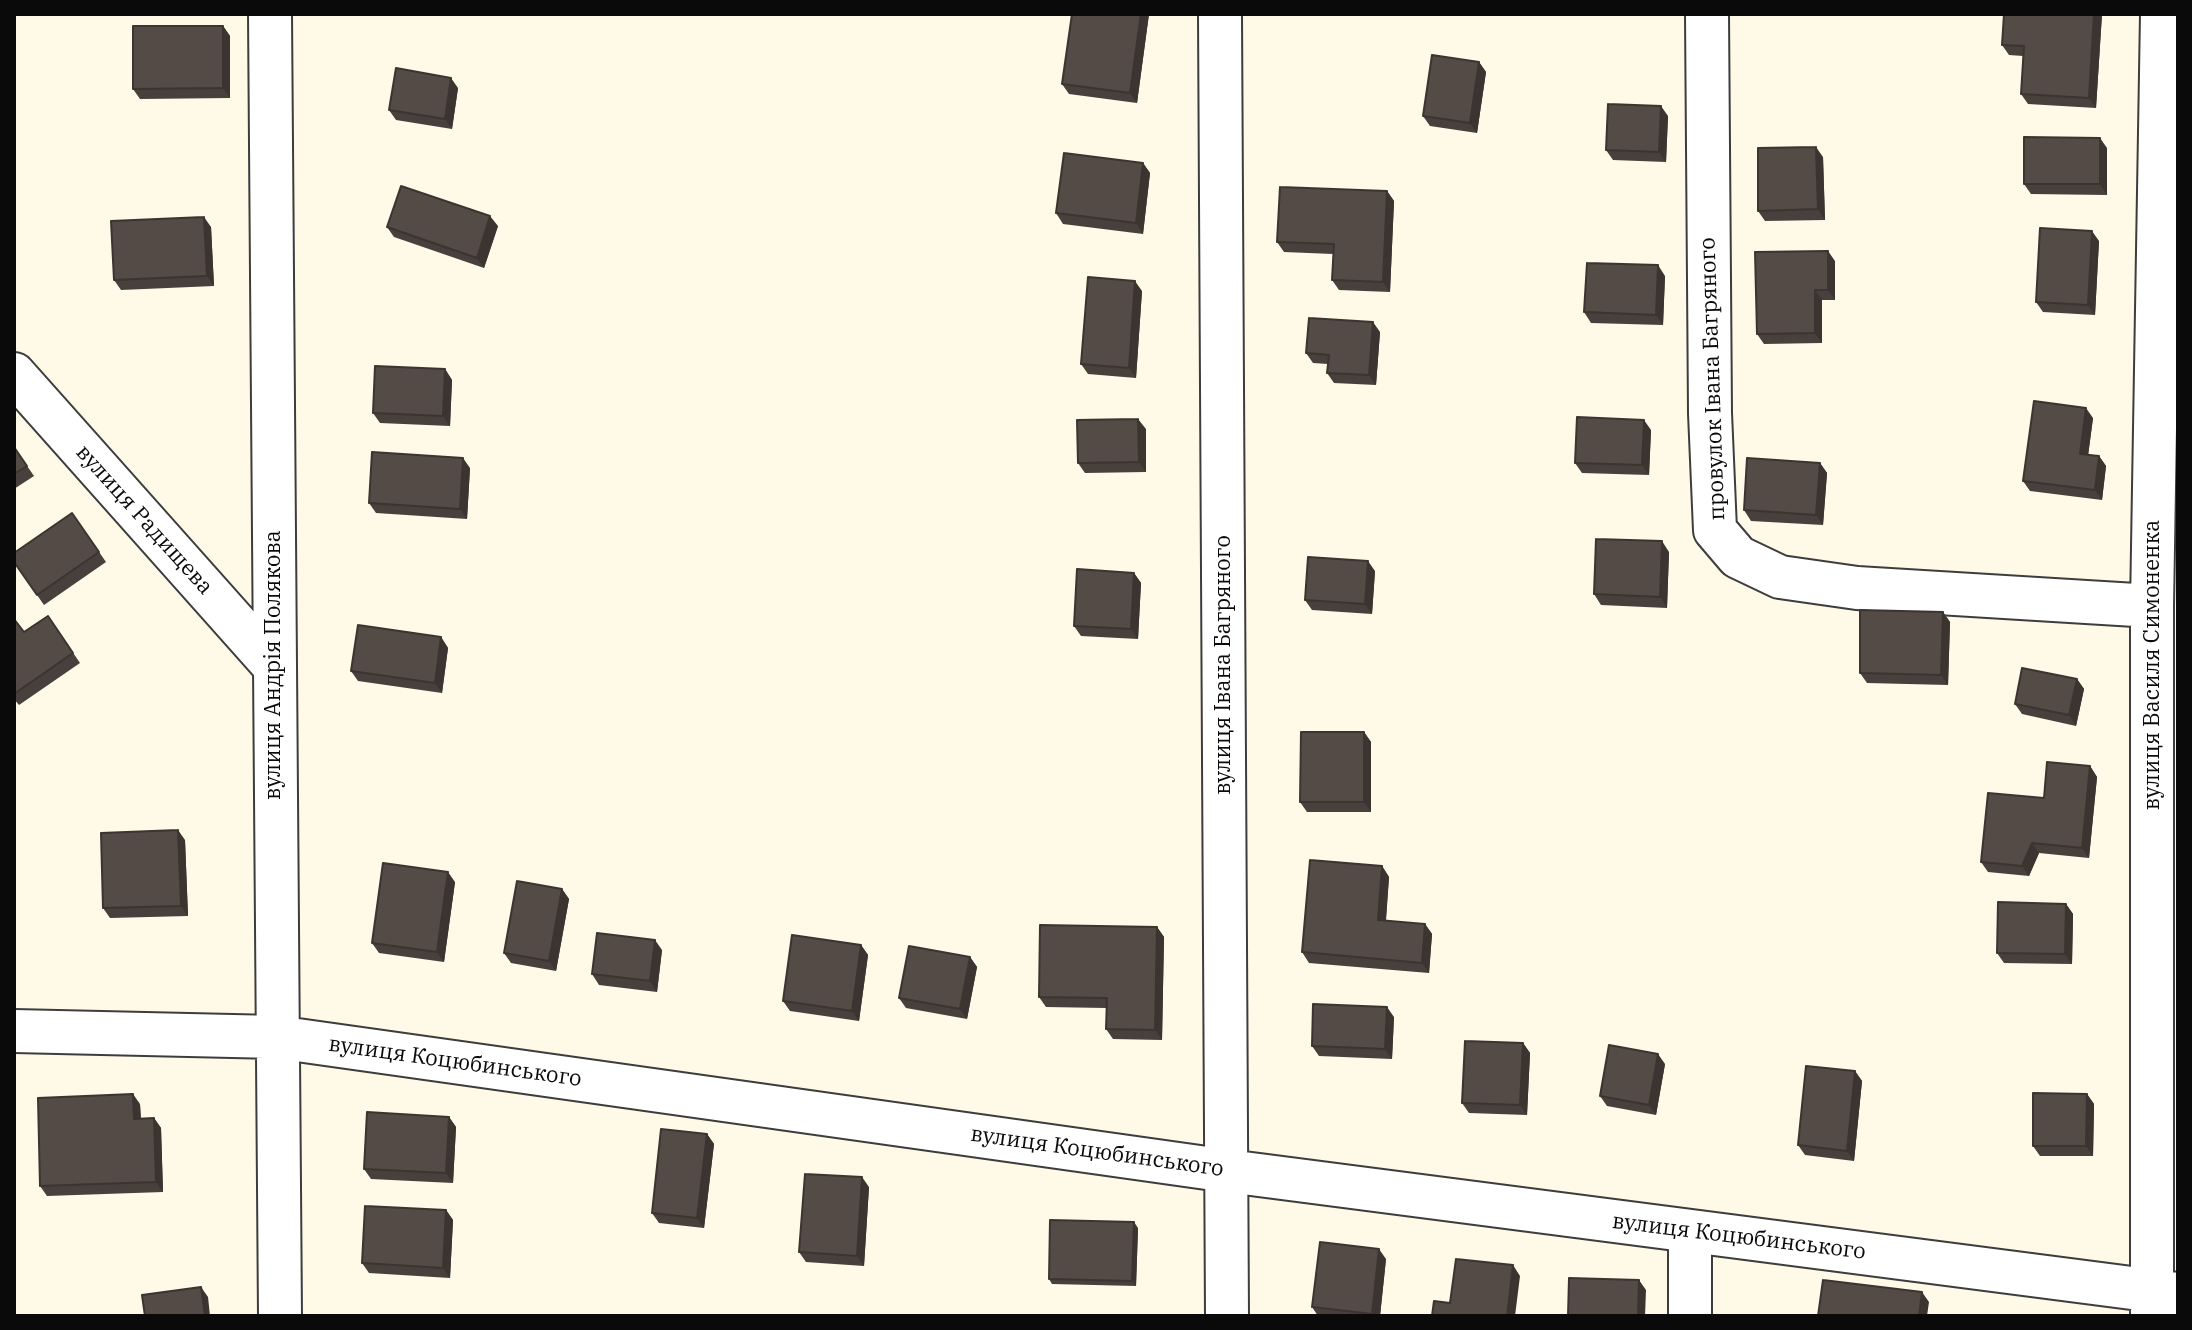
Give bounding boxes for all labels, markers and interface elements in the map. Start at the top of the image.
street label: провулок Івана Багряного [1695,237,1731,521]
street label: вулиця Радищева [70,440,218,600]
street label: вулиця Василя Симоненка [2140,520,2166,810]
street label: вулиця Андрія Полякова [261,530,287,800]
street label: вулиця Івана Багряного [1211,535,1237,795]
street label: вулиця Коцюбинського [327,1031,583,1093]
street label: вулиця Коцюбинського [969,1121,1225,1183]
street label: вулиця Коцюбинського [1611,1208,1867,1266]

